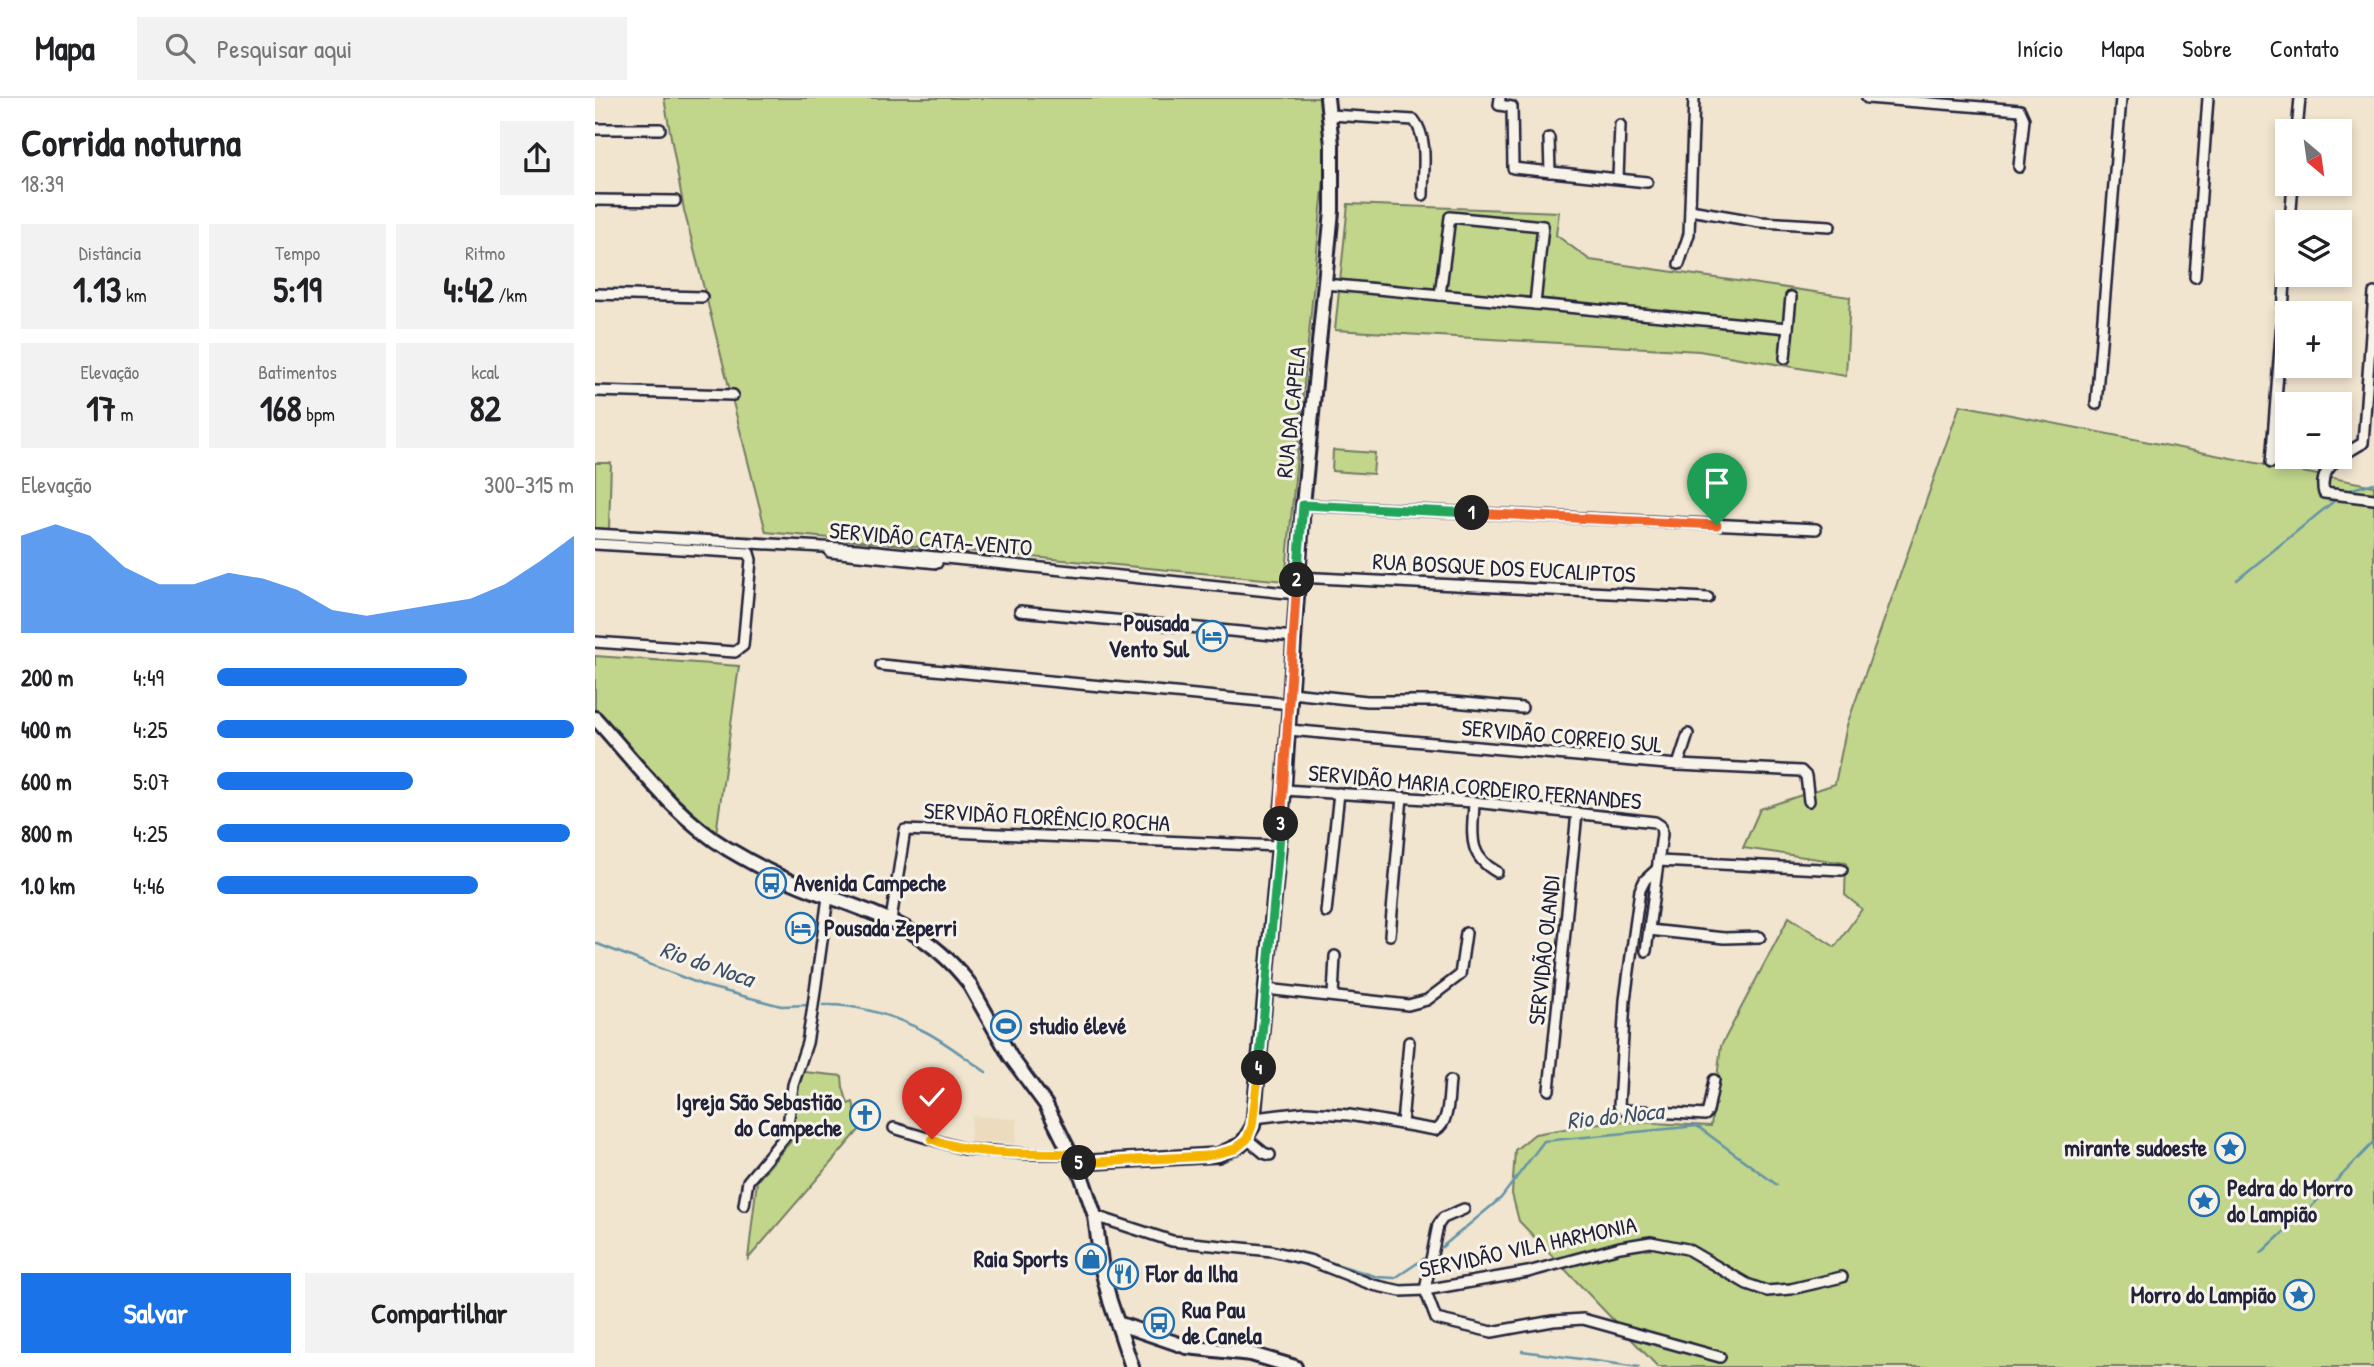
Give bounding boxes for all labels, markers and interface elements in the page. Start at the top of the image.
search box [137,17,627,80]
text: Mapa [35,26,95,70]
icon: search [161,29,199,67]
text: Pesquisar aqui [217,31,352,66]
text: Início [2017,32,2063,64]
text: Mapa [2101,32,2144,64]
text: Sobre [2182,32,2232,64]
text: Contato [2270,32,2339,64]
text: Corrida noturna [21,116,241,168]
north arrow [2275,119,2352,196]
map controls [2275,119,2352,469]
button: share [500,121,574,195]
text: 18:39 [21,168,63,199]
button: layers [2275,210,2352,287]
text: Distância [79,240,141,266]
text: Tempo [275,240,320,266]
text: Ritmo [465,240,505,266]
text: 1.13 [73,266,122,313]
text: 5:19 [273,266,322,313]
text: 4:42 [443,266,494,313]
text: km [122,282,147,308]
text: /km [494,282,527,308]
button: + [2275,301,2352,378]
street label: RUA DA CAPELA [1268,345,1313,479]
text: Elevação [81,359,139,385]
text: Batimentos [258,359,337,385]
text: kcal [471,359,499,385]
text: 17 [86,385,116,432]
text: 168 [260,385,302,432]
text: 82 [469,385,501,432]
button: − [2275,392,2352,469]
text: m [116,401,133,427]
text: bpm [302,401,335,427]
pin [1687,453,1747,525]
icon: arrive [1698,464,1736,502]
text: Elevação [21,469,92,500]
text: 300–315 m [484,469,574,500]
pin: 1 [1455,496,1489,530]
text: 1 [1468,499,1475,525]
street label: SERVIDÃO CATA-VENTO [828,514,1034,563]
street label: RUA BOSQUE DOS EUCALIPTOS [1372,545,1637,590]
pin: 2 [1279,562,1315,598]
text: 2 [1292,566,1301,592]
place label: Pousada Vento Sul [1108,607,1190,664]
hotel icon: Pousada Vento Sul [1195,619,1229,653]
text: 200 m [21,662,73,693]
text: 4:49 [133,662,164,693]
street label: SERVIDÃO CORREIO SUL [1460,711,1664,760]
text: 400 m [21,714,71,745]
text: 4:25 [133,714,167,745]
street label: SERVIDÃO MARIA CORDEIRO FERNANDES [1307,756,1643,817]
text: 600 m [21,766,72,797]
text: 5:07 [133,766,170,797]
street label: SERVIDÃO FLORÊNCIO ROCHA [923,795,1171,838]
pin: 3 [1263,806,1299,842]
text: 3 [1276,810,1285,836]
text: 800 m [21,818,73,849]
text: 4:25 [133,818,167,849]
bus stop icon: Avenida Campeche [754,866,788,900]
place label: Avenida Campeche [794,867,947,899]
text: 1.0 km [21,870,75,901]
text: 4:46 [133,870,165,901]
street label: SERVIDÃO OLANDI [1520,873,1567,1027]
hotel icon: Pousada Zeperri [784,911,818,945]
place label: Pousada Zeperri [824,912,957,944]
water label: Rio do Noca [656,932,761,995]
sports icon: studio élevé [989,1009,1023,1043]
place label: studio élevé [1029,1010,1127,1041]
pin: 4 [1241,1051,1277,1086]
text: 4 [1255,1054,1262,1080]
pin [902,1067,962,1139]
icon: check [913,1078,951,1116]
place label: Igreja São Sebastião do Campeche [676,1086,843,1144]
water label: Rio do Noca [1565,1094,1667,1136]
church icon: Igreja São Sebastião do Campeche [848,1098,882,1132]
place icon: mirante sudoeste [2213,1131,2247,1165]
place label: mirante sudoeste [2064,1132,2208,1163]
pin: 5 [1061,1146,1097,1180]
text: 5 [1074,1149,1083,1175]
place label: Pedra do Morro do Lampião [2227,1172,2354,1230]
place icon: Pedra do Morro do Lampião [2187,1184,2221,1218]
street label: SERVIDÃO VILA HARMONIA [1417,1208,1639,1285]
shop icon: Raia Sports [1074,1242,1108,1276]
place label: Raia Sports [974,1243,1068,1275]
restaurant icon: Flor da Ilha [1106,1257,1140,1291]
place label: Flor da Ilha [1145,1258,1238,1289]
button: Salvar [21,1273,291,1353]
button: Compartilhar [305,1273,574,1353]
place icon: Morro do Lampião [2282,1278,2316,1312]
place label: Morro do Lampião [2131,1279,2277,1311]
place label: Rua Pau de Canela [1182,1294,1262,1351]
bus stop icon: Rua Pau de Canela [1142,1306,1176,1340]

